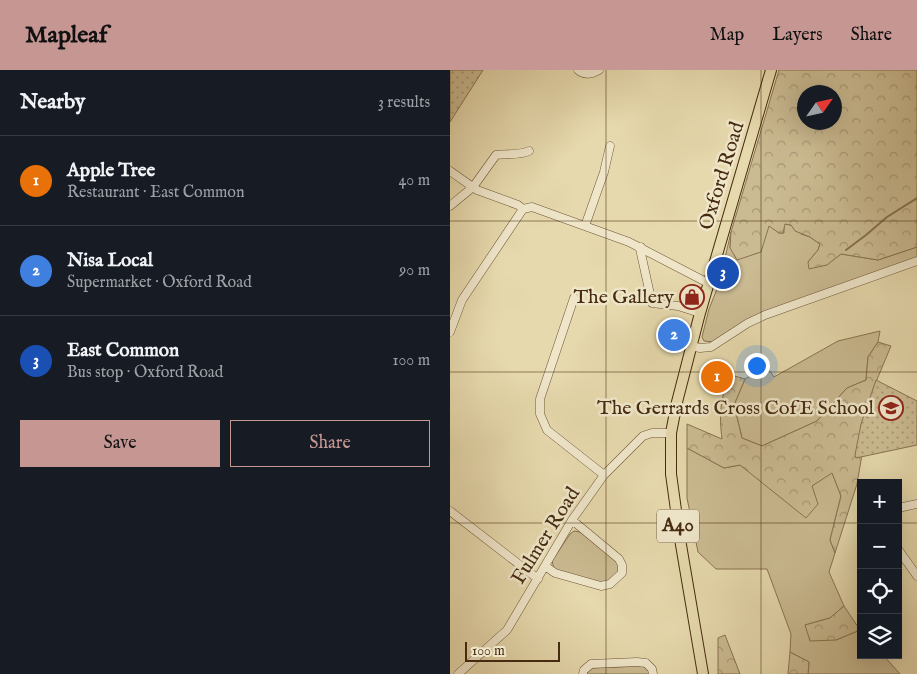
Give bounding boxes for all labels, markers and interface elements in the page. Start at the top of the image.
text: Mapleaf [25,20,107,51]
text: Map [710,24,744,47]
text: Layers [772,24,823,47]
text: Share [851,24,892,47]
north arrow [797,85,842,130]
text: Nearby [20,89,85,116]
text: 3 results [378,93,430,113]
street label: Oxford Road [694,119,750,233]
text: Apple Tree [67,159,155,183]
text: 1 [33,171,39,191]
text: 40 m [398,171,430,191]
text: Restaurant · East Common [67,183,244,203]
text: Nisa Local [67,249,153,273]
pin: 3 [707,254,739,292]
text: 2 [32,261,40,281]
text: 90 m [399,261,430,281]
text: Supermarket · Oxford Road [67,273,252,293]
shop icon: The Gallery [679,284,705,310]
place label: The Gallery [573,285,674,310]
pin: 2 [658,316,690,354]
text: East Common [67,339,179,363]
text: 3 [33,351,39,371]
text: 100 m [393,351,430,371]
your location [744,353,770,379]
pin: 1 [701,358,733,396]
text: Bus stop · Oxford Road [67,363,223,383]
school or university icon: The Gerrards Cross CofE School [878,395,904,421]
place label: The Gerrards Cross CofE School [597,396,875,421]
button: Save [20,420,220,467]
button: Share [230,420,430,467]
map controls [857,479,902,659]
button: + [857,479,902,524]
street label: Fulmer Road [506,482,586,589]
road number: A40 [657,510,699,542]
button: − [857,524,902,569]
button: locate [857,569,902,614]
button: layers [857,614,902,659]
scale bar [465,639,560,662]
text: 100 m [472,642,505,660]

